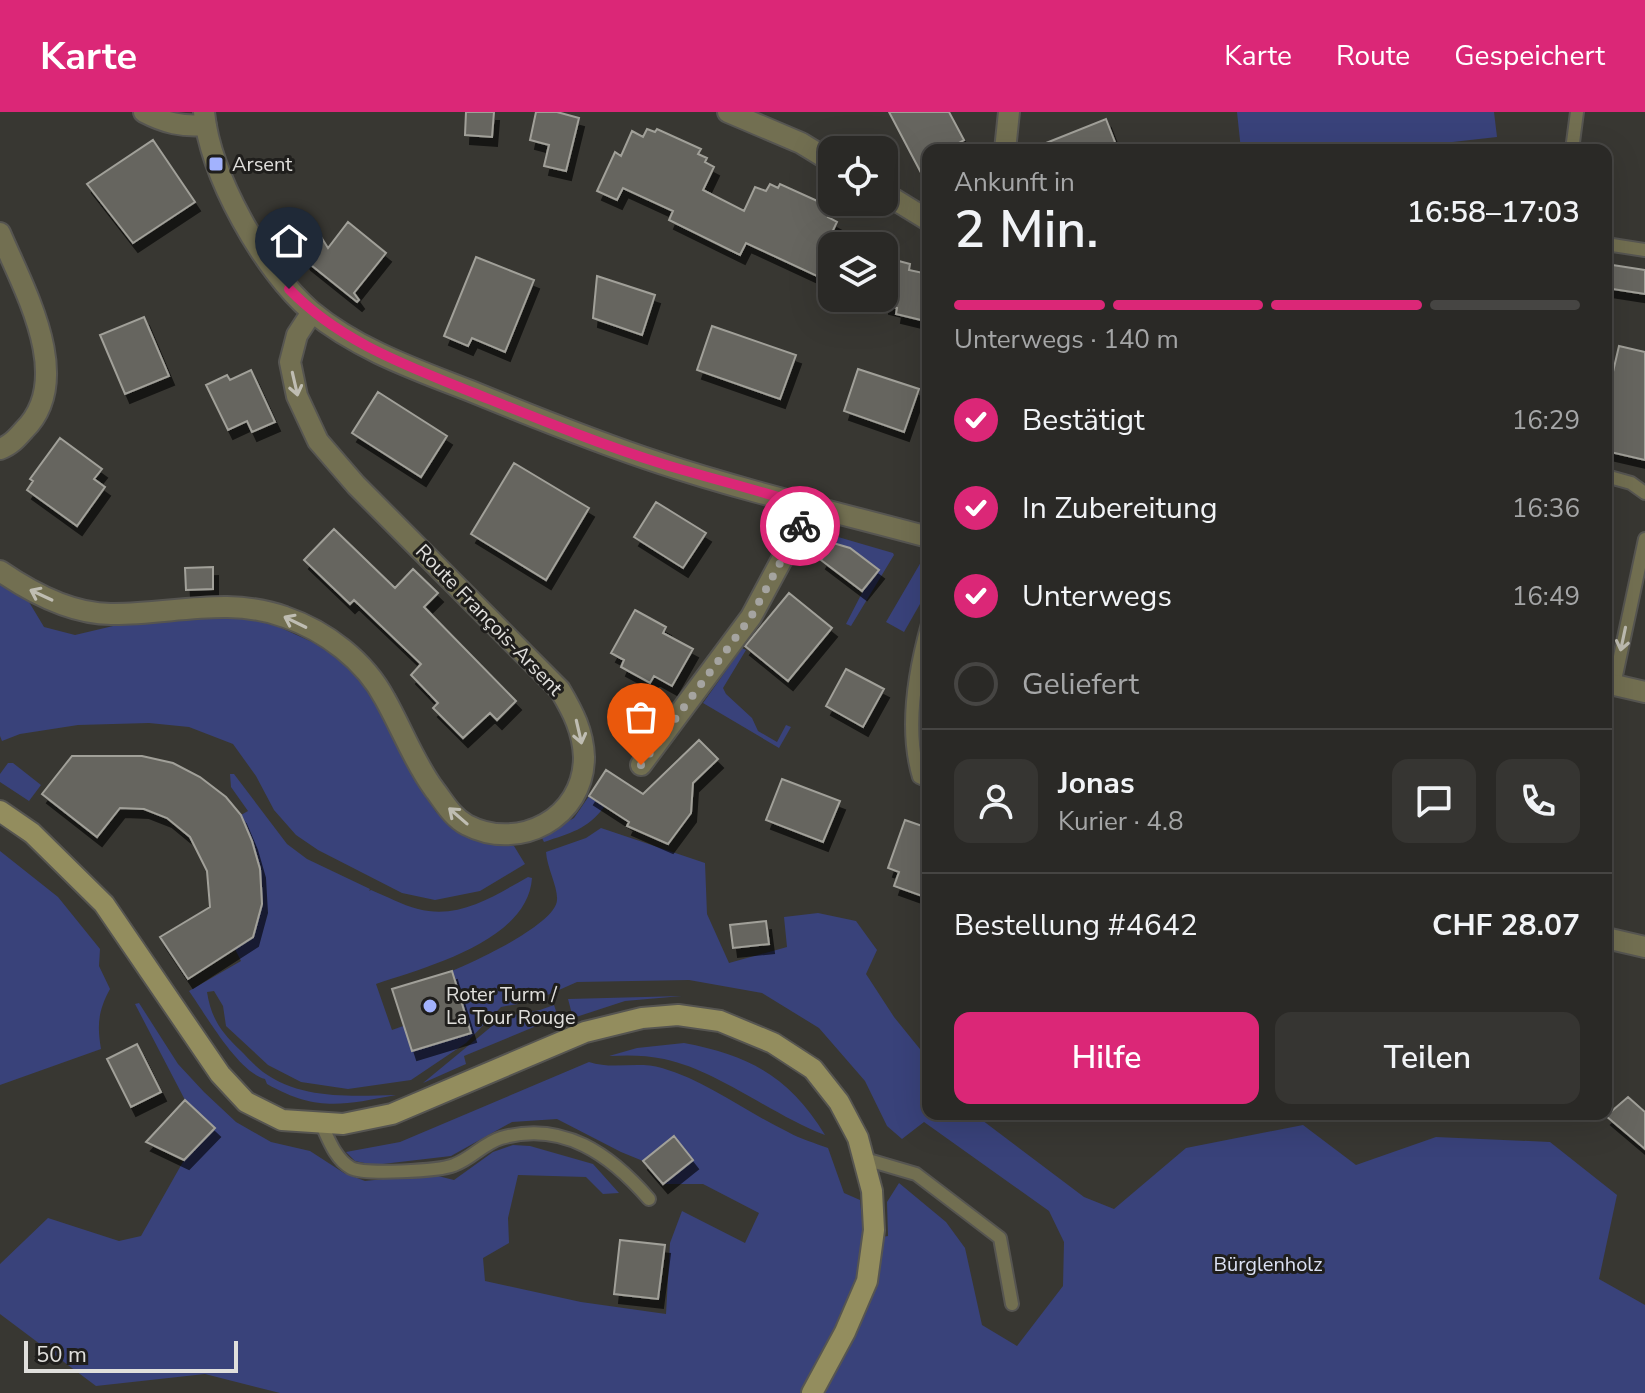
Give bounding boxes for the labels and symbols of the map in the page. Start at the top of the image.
place label: Arsent [232,151,293,178]
marker: Arsent [207,155,225,173]
pin [255,207,323,289]
one-way arrow [288,371,303,396]
courier [760,486,840,566]
street label: Route François-Arsent [410,538,569,702]
one-way arrow [29,587,53,602]
one-way arrow [283,614,307,629]
one-way arrow [1615,626,1630,652]
pin [607,683,675,765]
one-way arrow [572,719,587,745]
one-way arrow [448,807,468,825]
place label: Roter Turm / La Tour Rouge [446,981,576,1031]
marker: Roter Turm / La Tour Rouge [421,997,439,1015]
park label: Bürglenholz [1214,1251,1322,1278]
scale bar [24,1337,238,1373]

